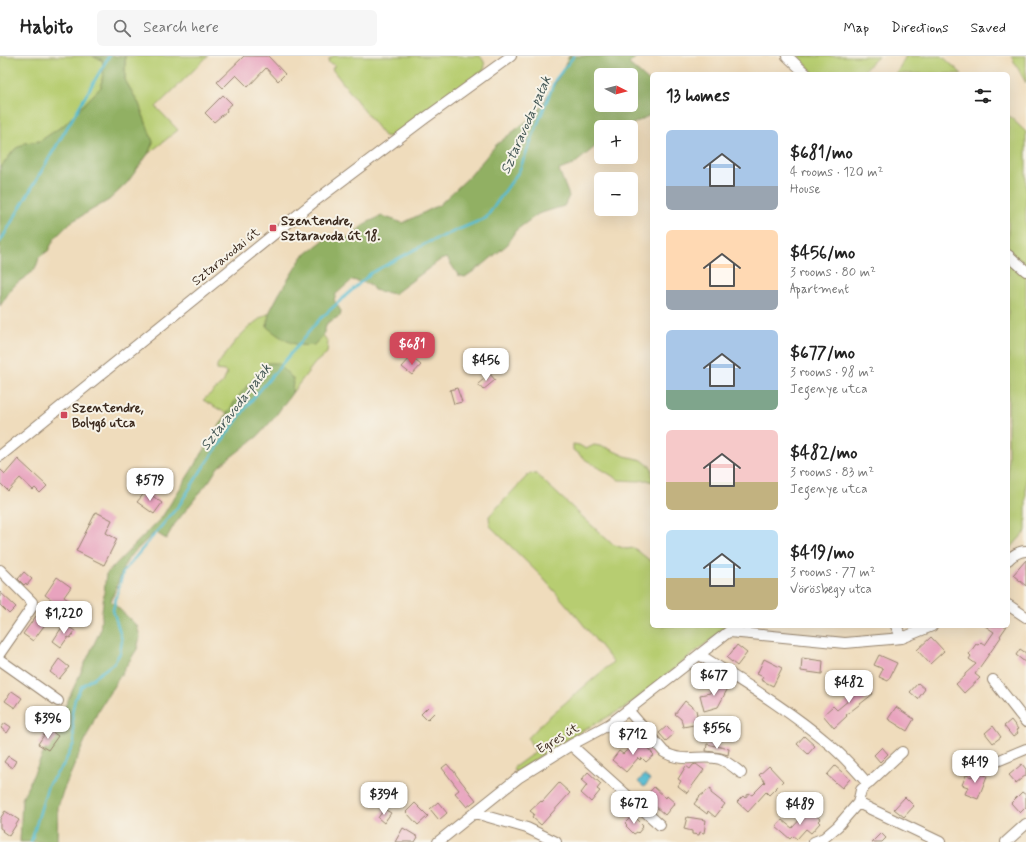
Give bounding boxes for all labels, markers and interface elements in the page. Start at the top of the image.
search box [97,10,377,46]
text: Habito [20,15,73,40]
icon: search [111,17,133,39]
text: Search here [143,18,219,38]
text: Map [843,19,869,37]
text: Directions [891,19,949,37]
text: Saved [971,19,1006,37]
north arrow [594,68,638,112]
map controls [594,68,638,216]
water label: Sztaravoda-patak [496,73,556,177]
text: 13 homes [666,85,730,107]
icon: filters [972,85,994,107]
button: + [594,120,638,164]
text: $681/mo [790,142,853,164]
icon: home [698,146,746,194]
text: 4 rooms · 120 m² [790,164,883,181]
button: − [594,172,638,216]
text: House [790,181,821,198]
place label: Szentendre, Sztaravoda út 18. [281,213,381,245]
marker: Szentendre, Sztaravoda út 18. [268,223,278,233]
street label: Sztaravodai út [188,224,264,290]
text: $456/mo [790,242,855,264]
icon: home [698,246,746,294]
text: 3 rooms · 80 m² [790,264,876,281]
text: Apartment [790,281,849,298]
pin: $681 [388,332,436,366]
text: $681 [399,336,425,353]
text: $677/mo [790,342,855,364]
icon: home [698,346,746,394]
pin: $456 [462,348,510,382]
text: $456 [472,352,500,369]
water label: Sztaravoda-patak [196,360,276,454]
text: 3 rooms · 98 m² [790,364,875,381]
text: Jegenye utca [790,381,868,398]
place label: Szentendre, Bolygó utca [72,400,144,433]
marker: Szentendre, Bolygó utca [59,410,69,420]
text: $482/mo [790,442,858,464]
icon: home [698,446,746,494]
text: 3 rooms · 83 m² [790,464,874,481]
pin: $579 [126,468,174,502]
text: $579 [136,472,164,489]
text: Jegenye utca [790,481,868,498]
text: $419/mo [790,542,854,564]
icon: home [698,546,746,594]
text: 3 rooms · 77 m² [790,564,876,581]
text: Vörösbegy utca [790,581,872,598]
pin: $1,220 [31,601,97,635]
text: $1,220 [45,605,83,622]
pin: $677 [690,663,738,697]
text: $677 [700,667,728,684]
pin: $482 [825,670,873,704]
text: $482 [834,674,864,691]
pin: $396 [24,706,72,740]
text: $396 [34,710,62,727]
pin: $556 [693,716,741,750]
street label: Egres út [534,720,583,758]
text: $556 [703,720,731,737]
pin: $712 [609,722,657,756]
text: $712 [619,726,647,743]
pin: $419 [951,750,999,784]
text: $419 [961,754,989,771]
pin: $394 [360,782,408,816]
text: $394 [370,786,398,803]
pin: $672 [610,791,658,825]
pin: $489 [776,792,824,826]
text: $672 [620,795,648,812]
text: $489 [785,796,815,813]

